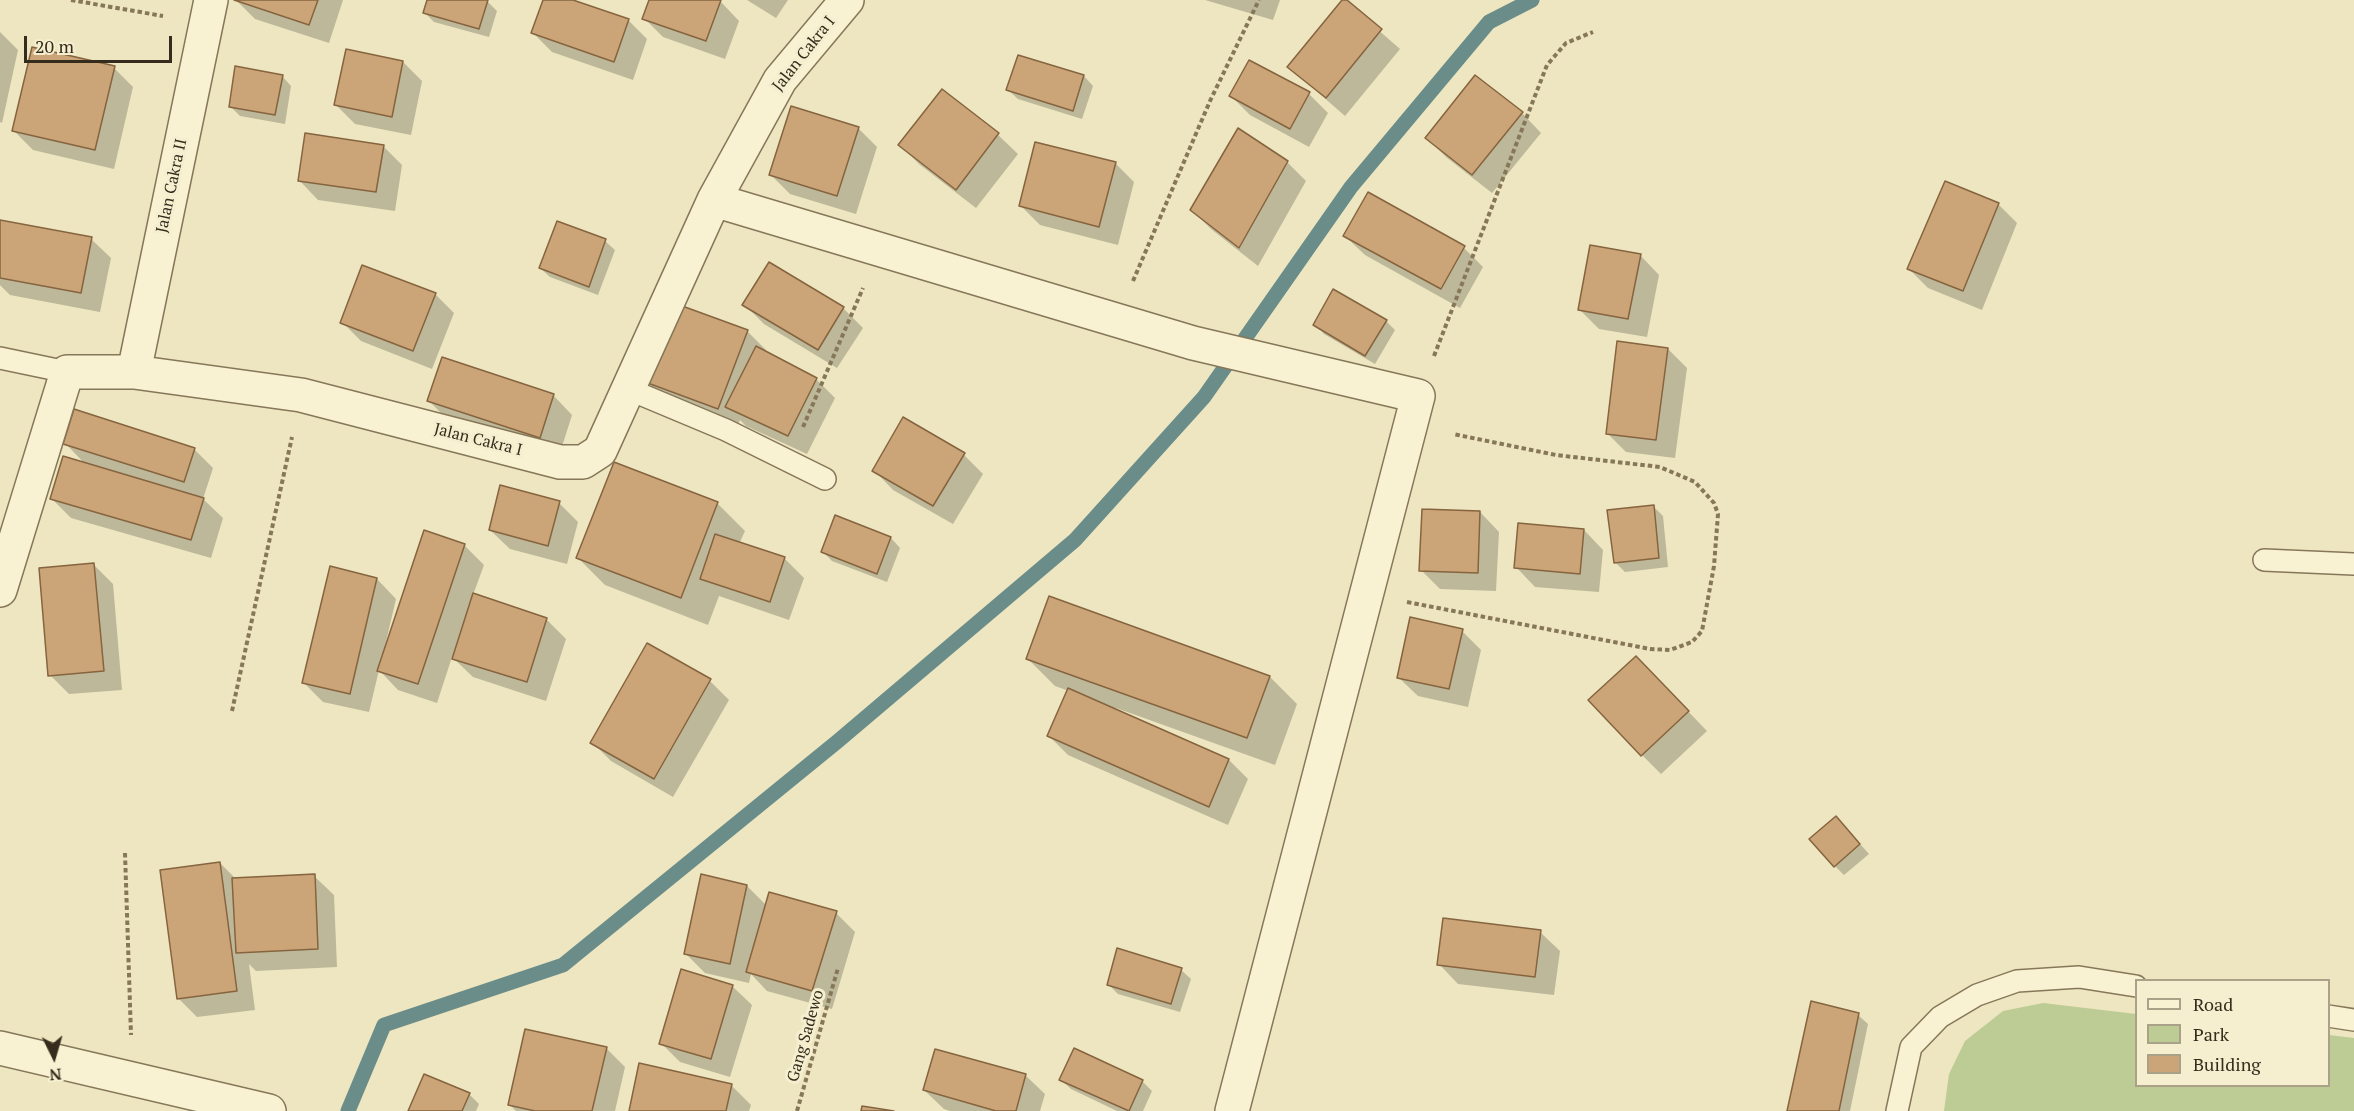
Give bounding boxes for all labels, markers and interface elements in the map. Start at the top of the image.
street label: Jalan Cakra I [769,13,839,95]
scale bar [27,24,176,62]
text: 20 m [35,34,74,58]
street label: Jalan Cakra II [153,137,191,235]
street label: Jalan Cakra I [432,420,524,460]
legend [2135,979,2330,1087]
street label: Gang Sadewo [784,988,828,1084]
text: Road [2193,992,2233,1016]
text: Park [2193,1022,2229,1046]
north arrow [24,1027,84,1087]
text: Building [2193,1052,2261,1076]
text: N [49,1063,63,1086]

